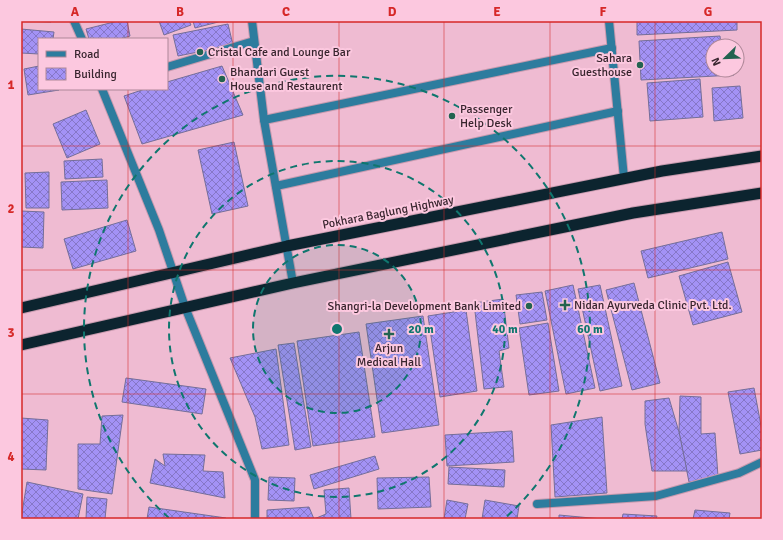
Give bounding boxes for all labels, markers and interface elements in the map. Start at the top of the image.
text: A [71,4,80,20]
text: B [176,4,184,20]
text: C [282,4,290,20]
text: D [388,4,397,20]
text: E [493,4,501,20]
text: F [600,4,607,20]
text: G [704,4,712,20]
legend [38,38,168,90]
north arrow [705,38,745,78]
place label: Cristal Cafe and Lounge Bar [208,45,351,60]
text: Road [74,47,100,62]
marker: Cristal Cafe and Lounge Bar [195,47,205,57]
place label: Sahara Guesthouse [572,51,632,80]
text: N [709,56,724,68]
marker: Sahara Guesthouse [635,60,645,70]
place label: Bhandari Guest House and Restaurent [230,65,343,94]
text: Building [74,67,117,82]
marker: Bhandari Guest House and Restaurent [217,74,227,84]
text: 1 [7,77,15,93]
place label: Passenger Help Desk [460,102,513,131]
marker: Passenger Help Desk [447,111,457,121]
street label: Pokhara Baglung Highway [321,192,456,233]
text: 2 [7,201,15,217]
place label: Nidan Ayurveda Clinic Pvt. Ltd. [574,298,732,313]
place label: Shangri-la Development Bank Limited [328,299,521,314]
marker: Nidan Ayurveda Clinic Pvt. Ltd. [559,299,571,311]
marker: Shangri-la Development Bank Limited [524,301,534,311]
centre of rings [330,322,344,336]
text: 20 m [408,322,434,337]
text: 40 m [492,322,518,337]
text: 60 m [577,322,603,337]
text: 3 [7,325,15,341]
marker: Arjun Medical Hall [384,329,394,339]
place label: Arjun Medical Hall [357,341,422,370]
text: 4 [7,449,15,465]

